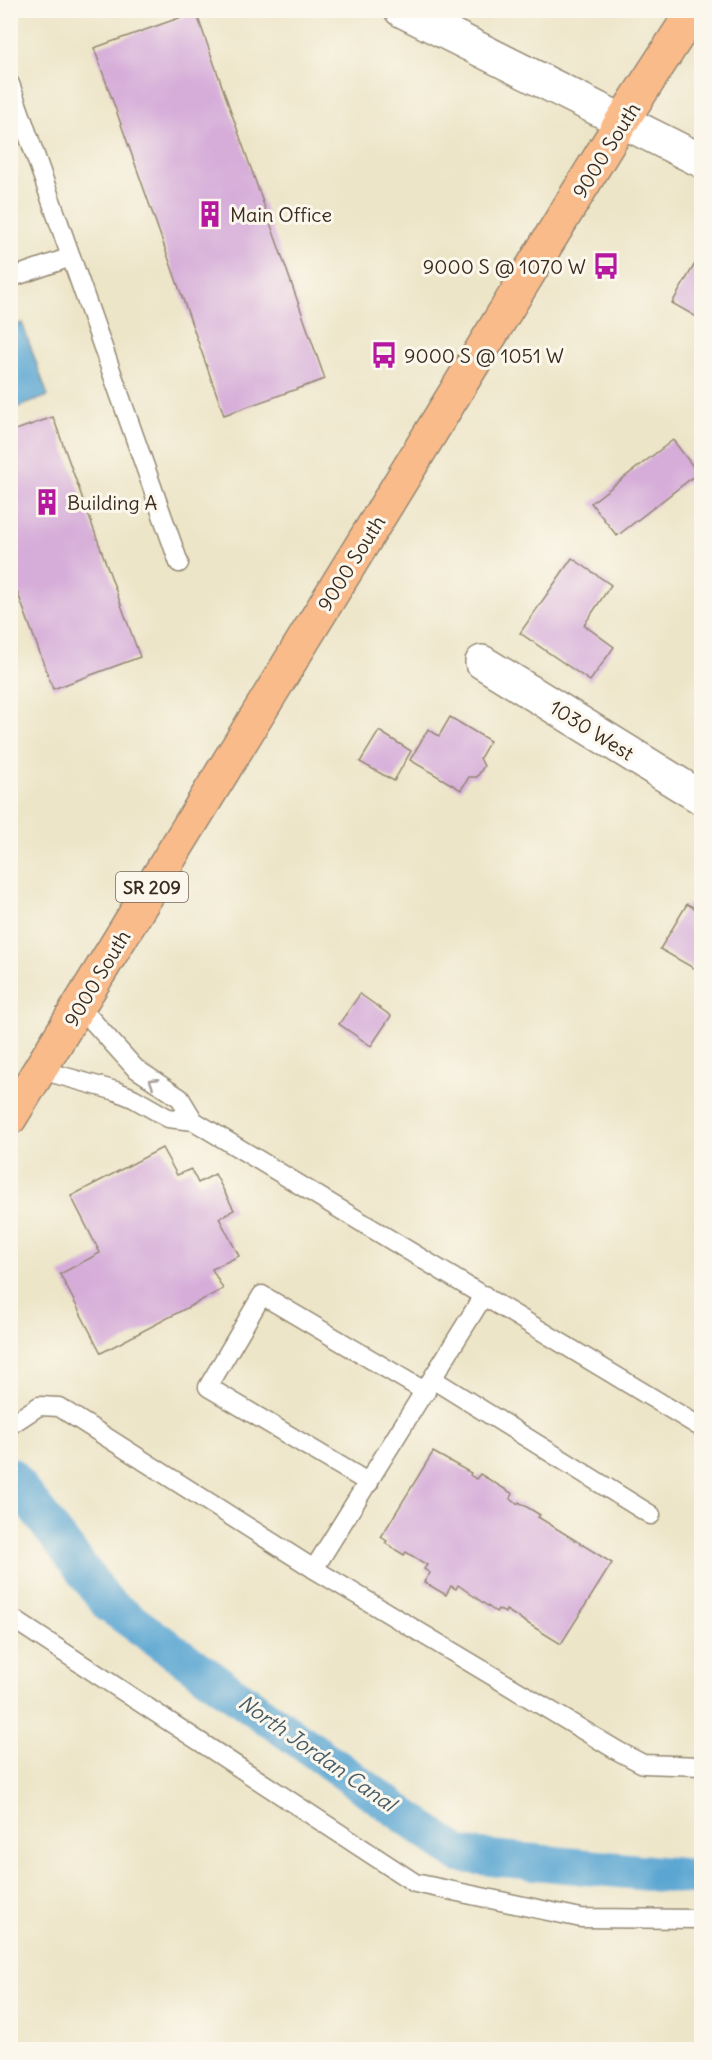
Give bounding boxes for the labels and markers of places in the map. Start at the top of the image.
building icon: Main Office [195,199,225,229]
place label: Main Office [230,202,332,227]
bus stop icon: 9000 S @ 1070 W [591,251,621,281]
place label: 9000 S @ 1070 W [423,254,586,279]
bus stop icon: 9000 S @ 1051 W [369,340,399,370]
place label: 9000 S @ 1051 W [404,343,564,368]
building icon: Building A [32,487,62,517]
place label: Building A [67,490,157,515]

